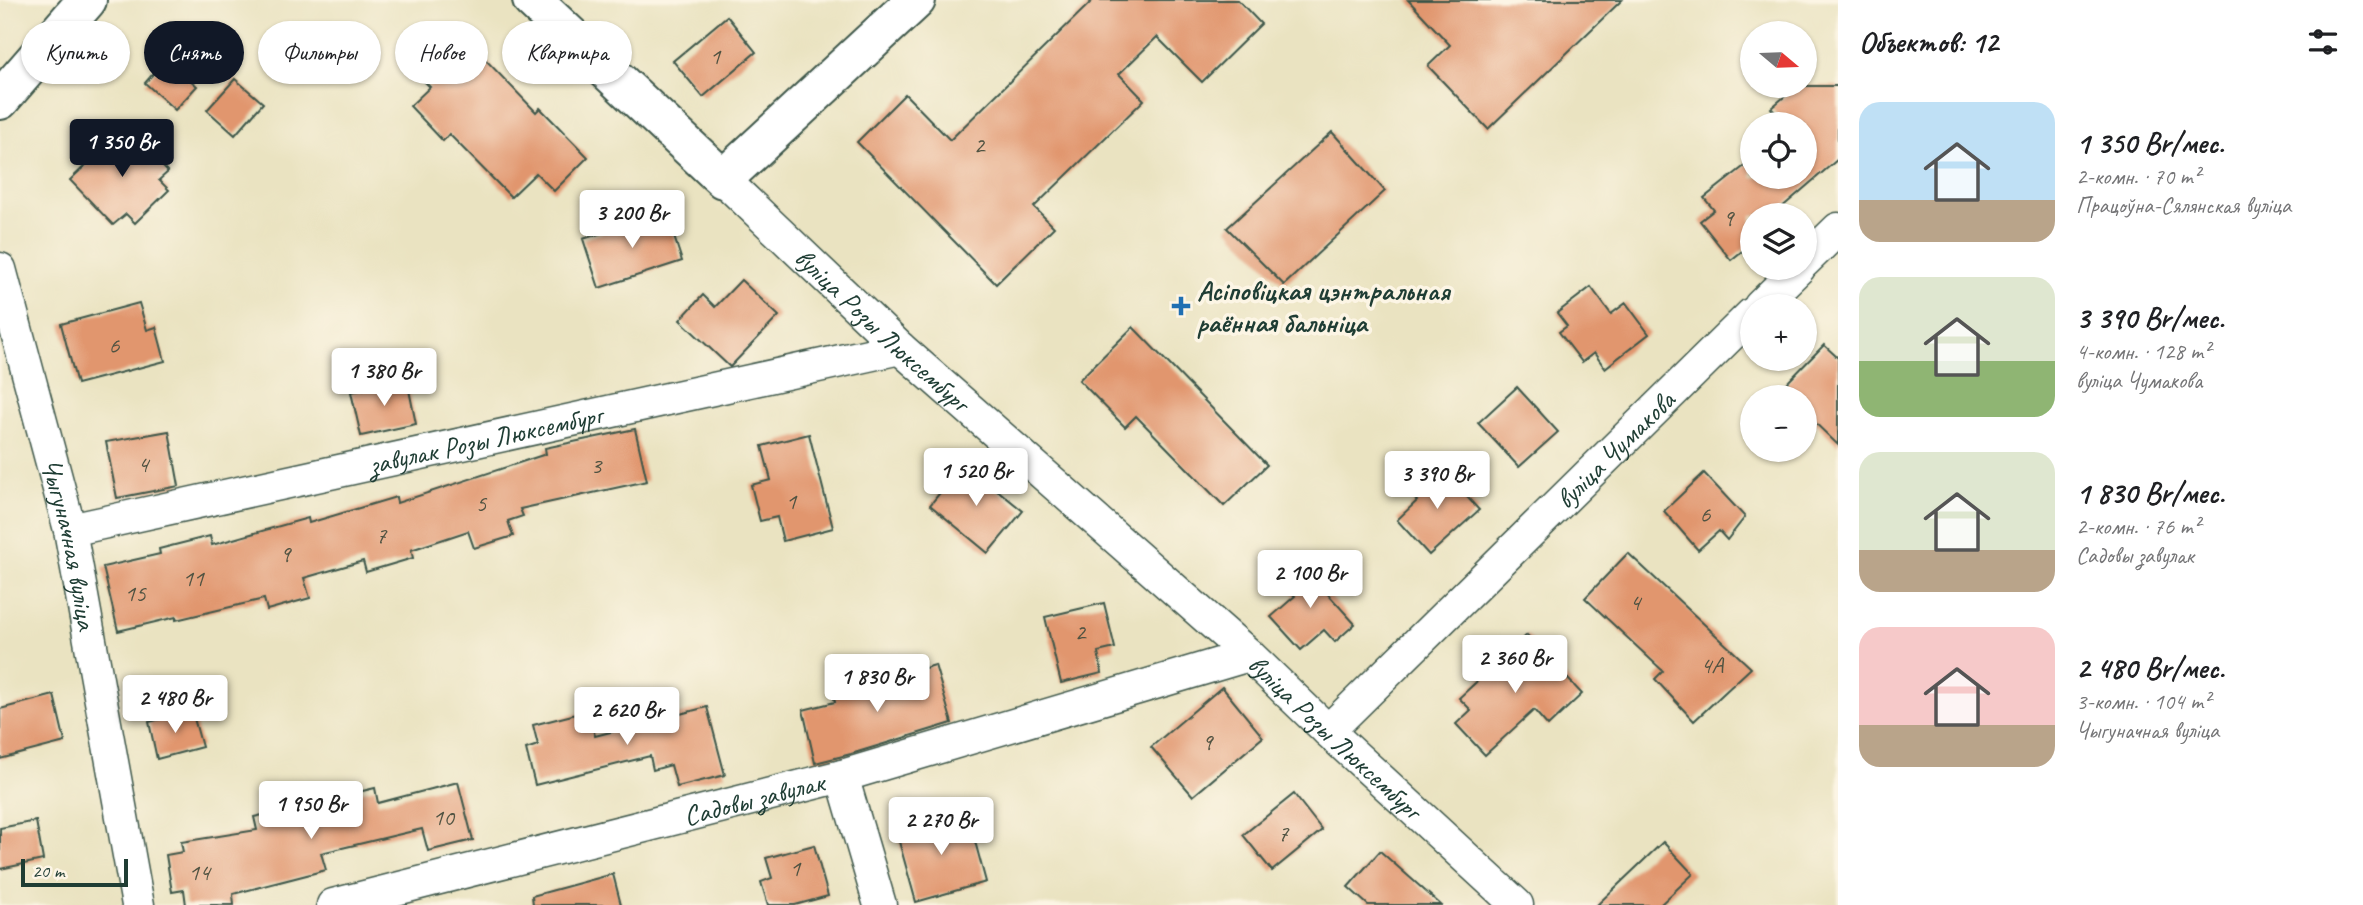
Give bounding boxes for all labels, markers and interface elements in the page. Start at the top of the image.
chip: Купить [21,21,130,84]
chip: Снять [144,21,244,84]
chip: Фильтры [258,21,381,84]
chip: Новое [395,21,488,84]
chip: Квартира [502,21,632,84]
north arrow [1740,21,1816,98]
map controls [1740,21,1817,462]
text: Объектов: 12 [1859,23,1998,61]
icon: filters [2304,23,2342,61]
house number: 1 [710,41,722,71]
button: locate [1740,112,1817,189]
pin: 1 350 Br [50,120,194,179]
text: 1 350 Br/мес. [2076,124,2224,162]
text: 1 350 Br [86,127,158,156]
house number: 2 [974,130,987,160]
icon: home [1915,130,1999,214]
text: 2-комн. · 70 m² [2076,162,2200,191]
pin: 3 200 Br [560,190,704,250]
text: Працоўна-Сялянская вуліца [2076,191,2291,220]
text: 3 200 Br [596,198,668,227]
house number: 9 [1723,203,1736,233]
button: layers [1740,203,1817,280]
street label: вуліца Розы Люксембург [788,240,979,421]
place label: Асіповіцкая цэнтральная раённая бальніца [1197,273,1452,340]
button: + [1740,294,1817,371]
marker: Асіповіцкая цэнтральная раённая бальніца [1171,296,1191,316]
text: 3 390 Br/мес. [2076,299,2224,337]
icon: home [1915,305,1999,389]
house number: 6 [109,330,121,360]
text: 4-комн. · 128 m² [2076,337,2210,366]
pin: 1 380 Br [312,348,456,408]
text: 1 380 Br [348,356,420,385]
text: вуліца Чумакова [2076,366,2202,395]
street label: вуліца Чумакова [1548,382,1683,516]
button: − [1740,385,1817,462]
street label: завулак Розы Люксембург [362,396,608,484]
pin: 1 520 Br [904,448,1048,508]
house number: 4 [138,449,151,479]
house number: 3 [591,450,604,480]
pin: 3 390 Br [1365,452,1509,511]
street label: Чыгуначная вуліца [34,455,105,634]
text: 1 520 Br [940,456,1012,485]
text: 3 390 Br [1401,459,1473,488]
text: 1 830 Br/мес. [2076,474,2225,512]
icon: home [1915,480,1999,564]
house number: 1 [786,486,798,516]
house number: 5 [476,488,488,518]
house number: 6 [1700,499,1712,529]
text: 2-комн. · 76 m² [2076,512,2200,541]
house number: 7 [376,520,388,550]
house number: 9 [280,539,293,569]
text: Садовы завулак [2076,541,2194,570]
pin: 2 100 Br [1238,550,1382,610]
text: 2 100 Br [1274,558,1346,587]
house number: 11 [182,563,205,593]
house number: 15 [124,578,147,608]
house number: 4 [1630,587,1643,617]
house number: 2 [1075,617,1088,647]
pin: 2 360 Br [1443,636,1587,695]
text: 2 360 Br [1478,643,1552,672]
street label: вуліца Розы Люксембург [1241,647,1431,829]
text: 2 480 Br/мес. [2076,649,2225,687]
house number: 4А [1701,650,1724,680]
pin: 1 830 Br [805,654,949,714]
icon: home [1915,655,1999,739]
text: 1 830 Br [841,662,913,691]
pin: 2 480 Br [103,676,247,735]
text: 2 480 Br [139,683,211,712]
text: 3-комн. · 104 m² [2076,687,2210,716]
pin: 2 620 Br [555,688,699,747]
text: 2 620 Br [590,695,664,724]
text: Чыгуначная вуліца [2076,716,2219,745]
house number: 9 [1202,727,1215,757]
street label: Садовы завулак [680,764,830,833]
pin: 1 950 Br [239,782,383,841]
text: 1 950 Br [275,789,347,818]
pin: 2 270 Br [869,798,1013,857]
house number: 10 [432,802,456,832]
text: 2 270 Br [905,805,977,834]
house number: 7 [1278,818,1290,848]
house number: 1 [790,853,802,883]
scale bar [21,856,128,888]
house number: 14 [188,857,212,887]
text: 20 m [32,859,64,883]

